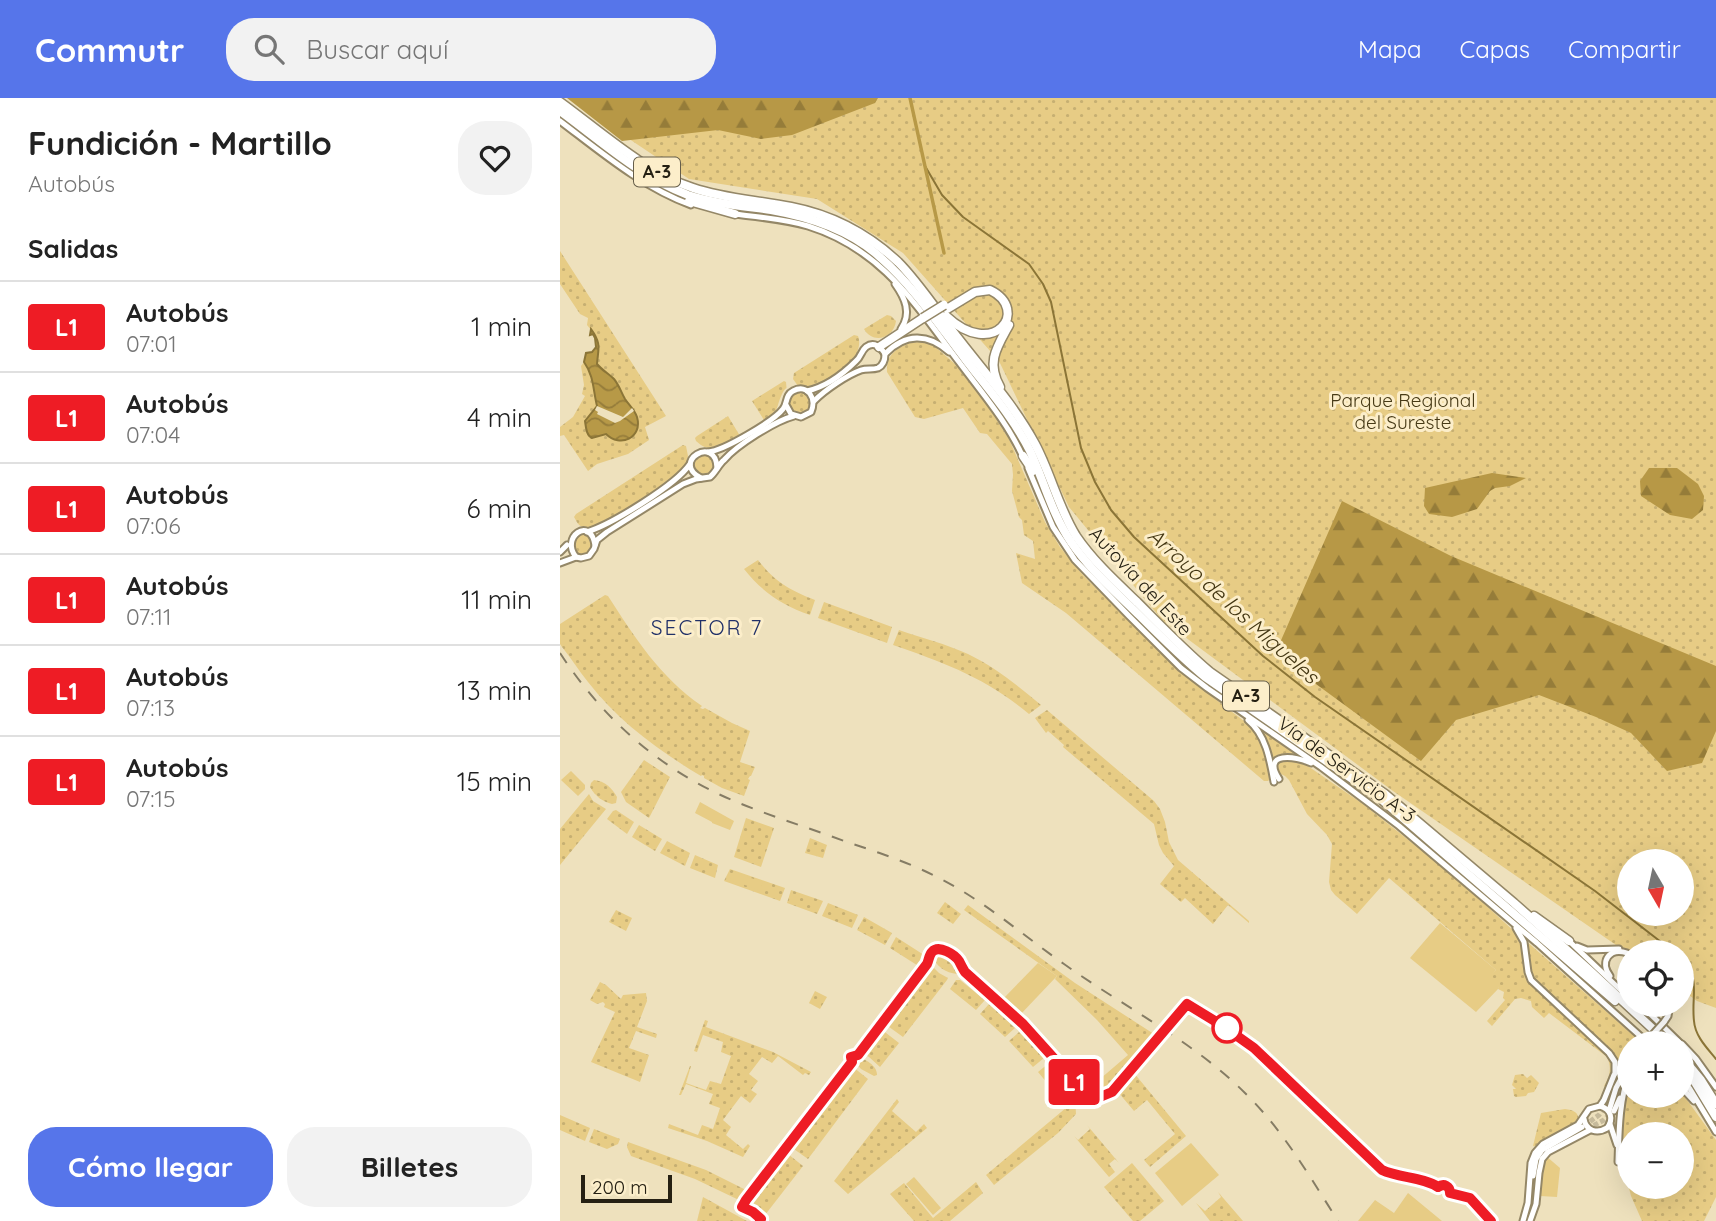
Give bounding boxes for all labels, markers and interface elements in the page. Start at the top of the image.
search box [226,18,716,81]
text: Commutr [35,29,184,70]
icon: search [250,30,288,68]
text: Buscar aquí [306,33,448,66]
text: Mapa [1358,34,1422,64]
text: Capas [1460,34,1530,64]
text: Compartir [1568,34,1681,64]
button: heart [458,121,532,195]
text: Fundición - Martillo [28,122,332,163]
road number: A-3 [634,158,680,186]
text: Autobús [28,169,115,198]
text: Salidas [28,232,118,265]
text: Autobús [126,296,228,329]
text: 1 min [471,310,532,343]
text: L1 [55,312,78,342]
text: 07:01 [126,329,177,358]
text: Autobús [126,387,228,420]
park label: Parque Regional del Sureste [1330,388,1476,434]
text: 4 min [467,401,532,434]
text: L1 [55,403,78,433]
text: 07:04 [126,420,180,449]
text: Autobús [126,478,228,511]
text: 6 min [467,492,532,525]
text: L1 [55,494,78,524]
text: 07:06 [126,511,181,540]
street label: Autovía del Este [1084,522,1198,640]
water label: Arroyo de los Migueles [1143,522,1325,689]
text: Autobús [126,569,228,602]
text: 11 min [461,583,532,616]
text: L1 [55,585,78,615]
text: 07:11 [126,602,172,631]
district label: SECTOR 7 [651,614,763,640]
text: Autobús [126,660,228,693]
text: 13 min [457,674,532,707]
text: L1 [55,676,78,706]
road number: A-3 [1223,682,1269,710]
text: 07:13 [126,693,175,722]
street label: Vía de Servicio A-3 [1273,711,1421,827]
text: Autobús [126,751,228,784]
text: 15 min [457,765,532,798]
text: L1 [55,767,78,797]
text: 07:15 [126,784,176,813]
north arrow [1617,849,1694,926]
map controls [1617,849,1694,1199]
button: locate [1617,940,1694,1017]
unlabelled marker [1212,1013,1242,1043]
button: + [1617,1031,1694,1108]
line badge: L1 [1042,1059,1106,1105]
text: L1 [1063,1067,1085,1097]
button: − [1617,1122,1694,1199]
button: Cómo llegar [28,1127,273,1207]
button: Billetes [287,1127,532,1207]
scale bar [581,1172,672,1204]
text: 200 m [592,1175,648,1199]

